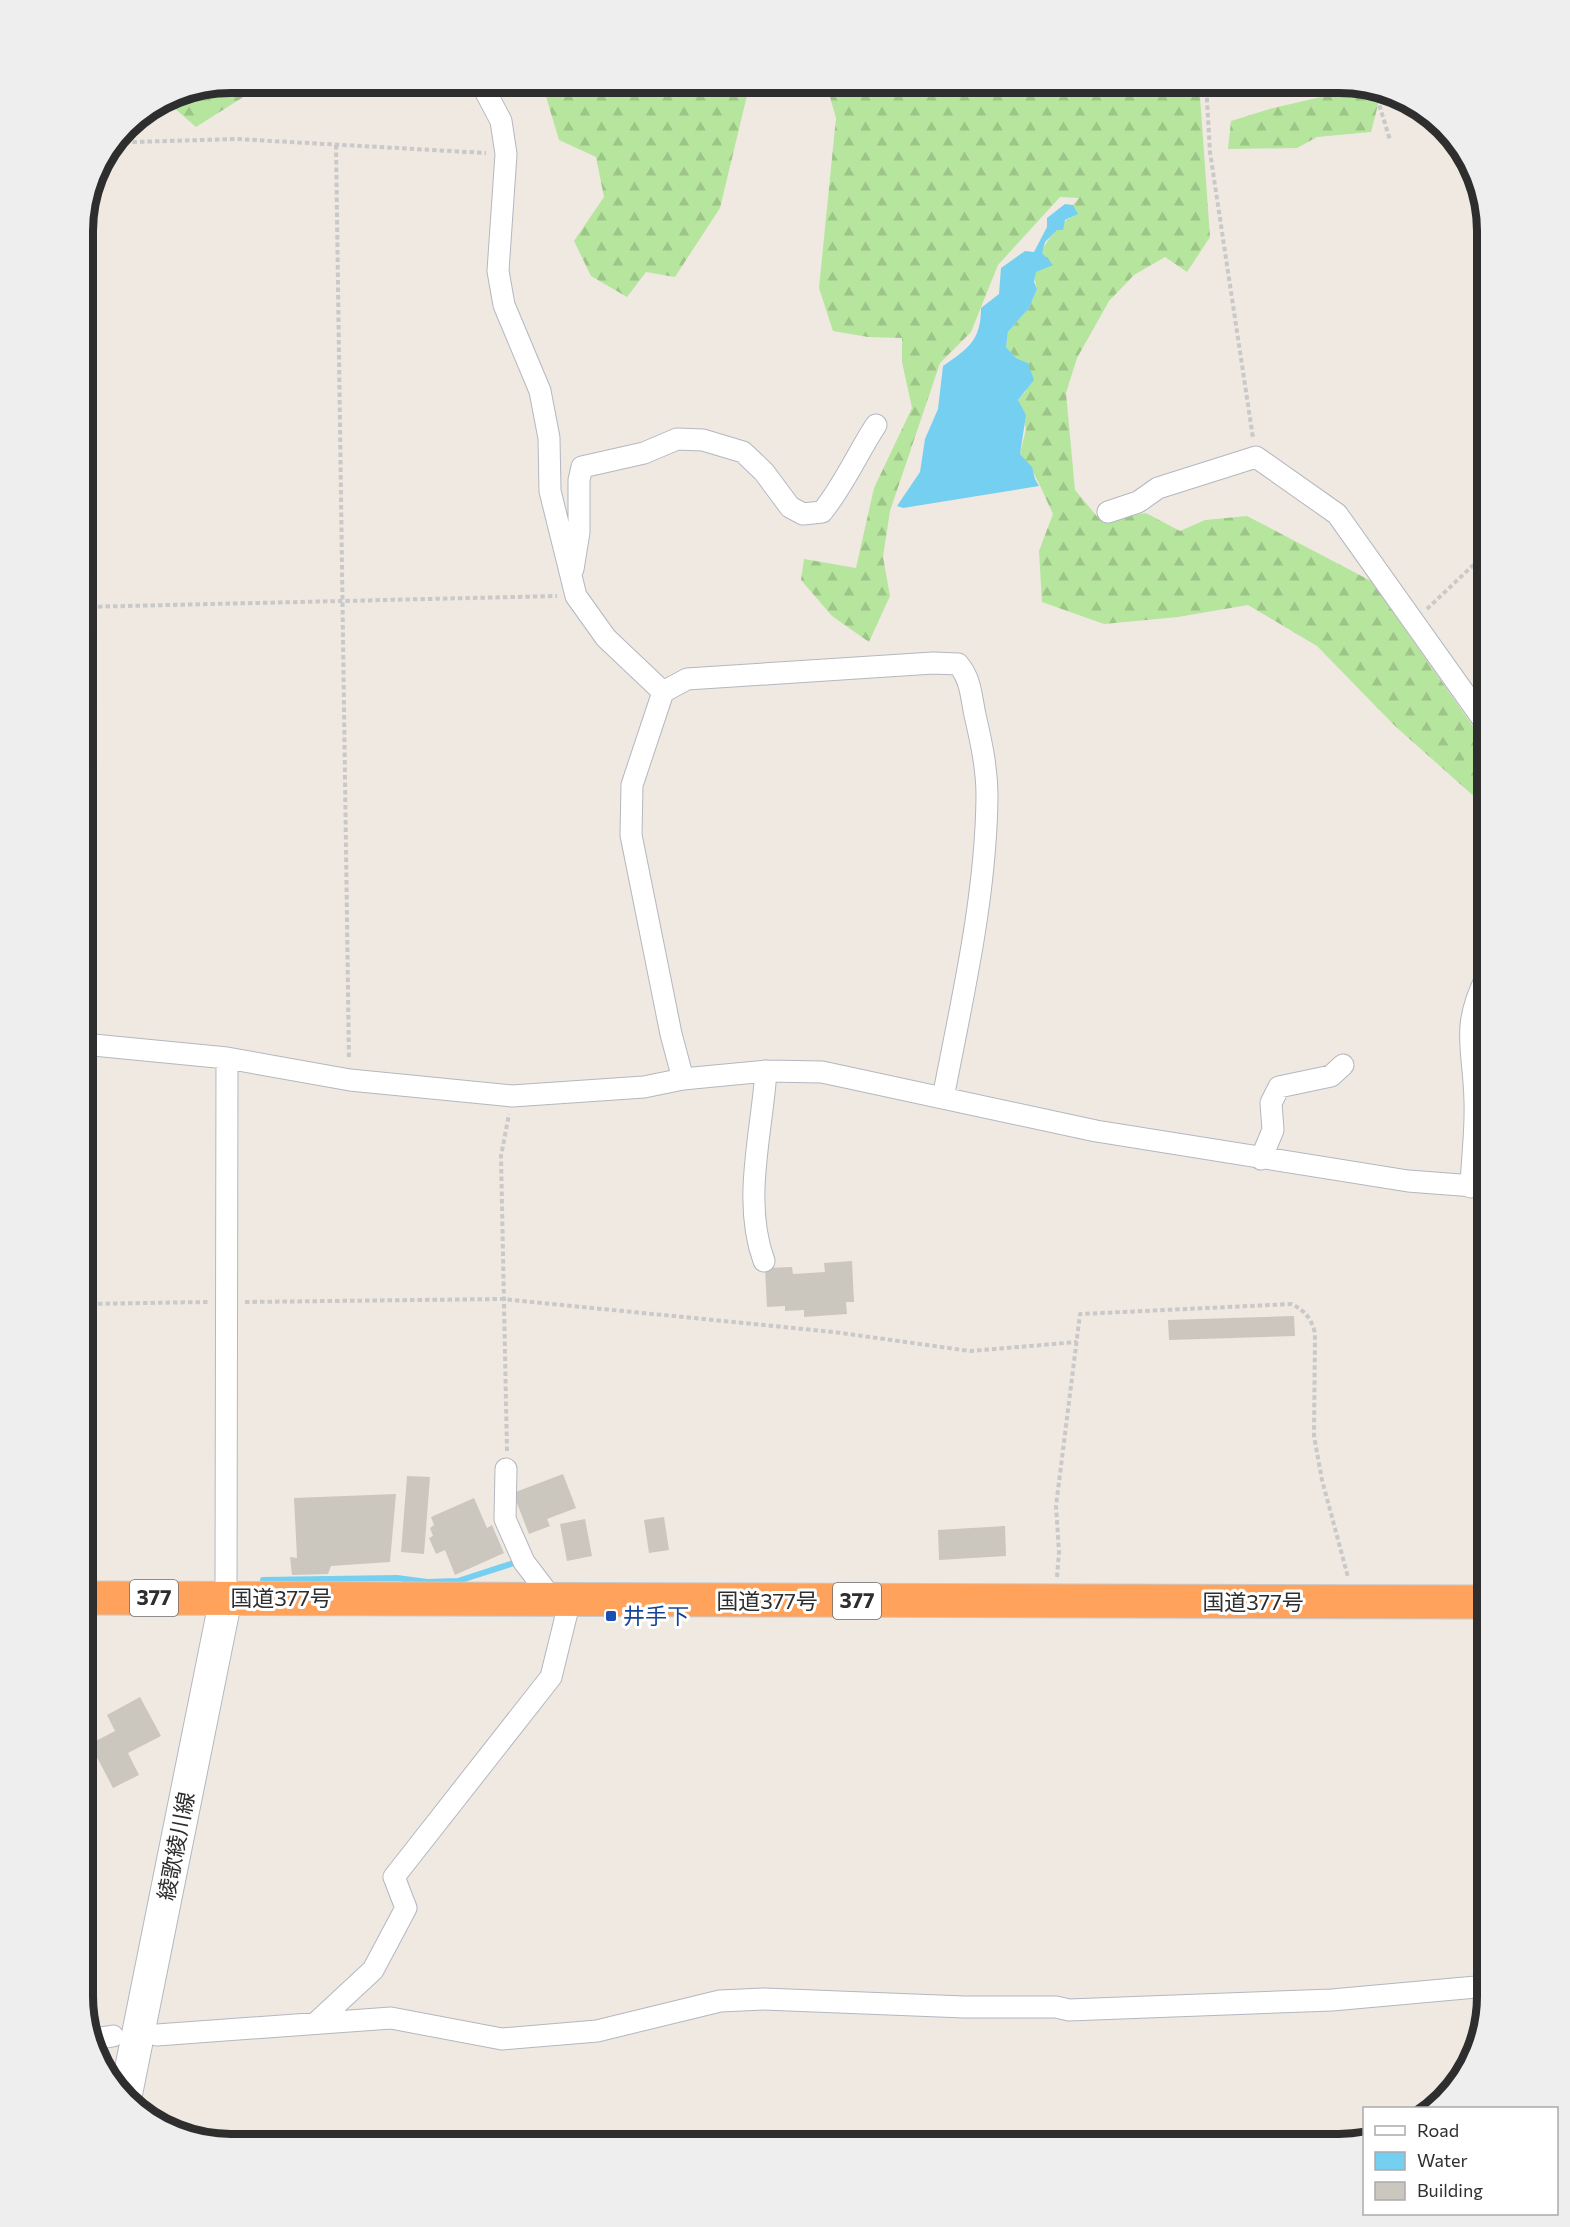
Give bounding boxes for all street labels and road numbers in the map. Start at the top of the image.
road number: 377 [130,1580,178,1616]
road number: 377 [833,1583,881,1619]
street label: 国道377号 [230,1584,332,1611]
street label: 国道377号 [716,1587,818,1614]
street label: 国道377号 [1202,1588,1304,1615]
street label: 綾歌綾川線 [152,1789,199,1902]

